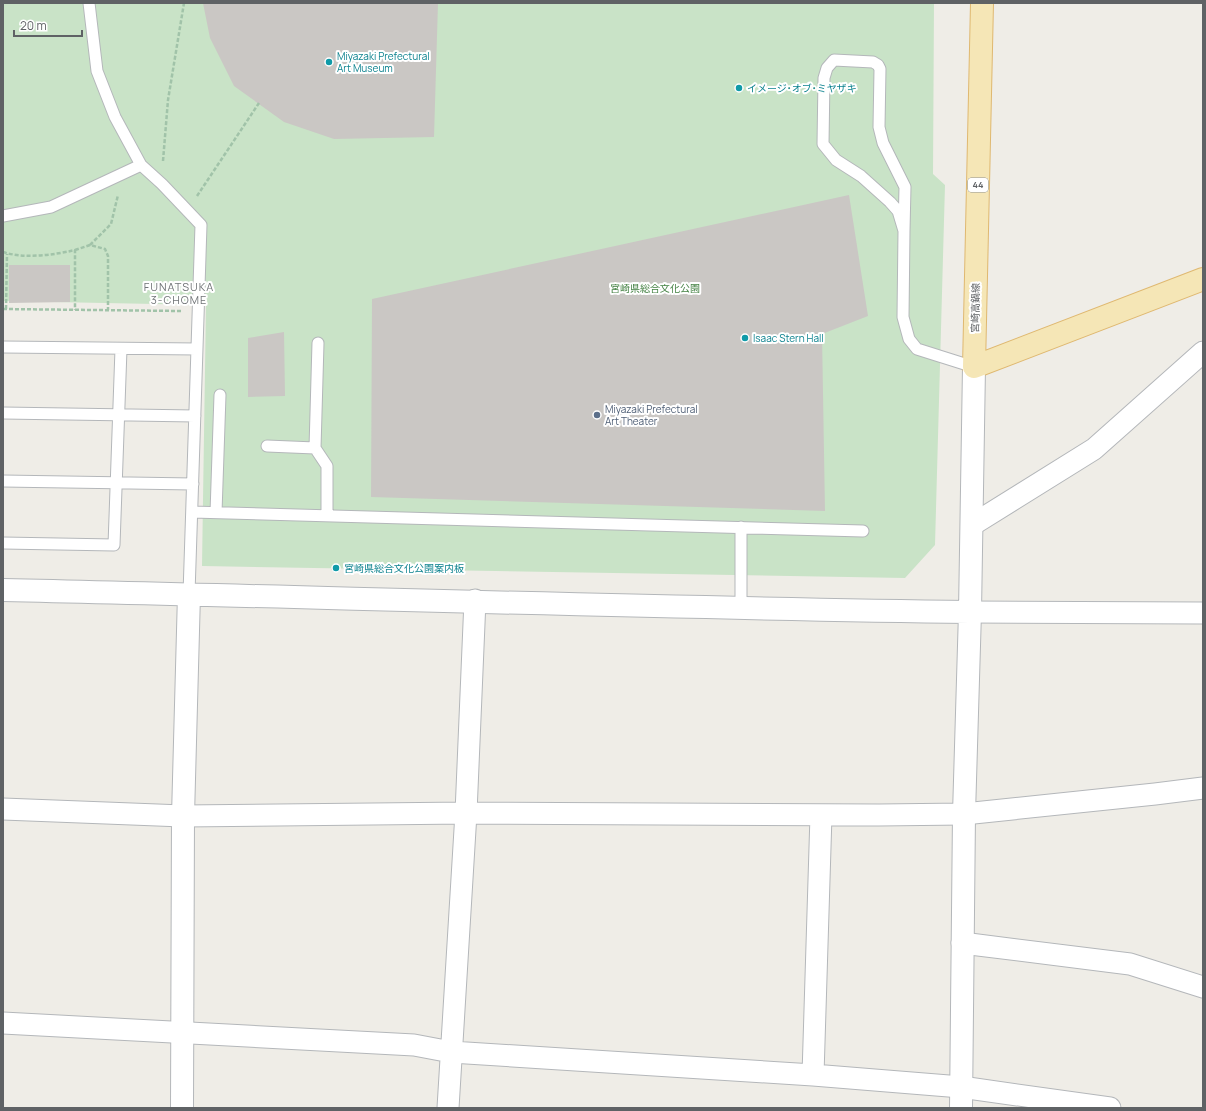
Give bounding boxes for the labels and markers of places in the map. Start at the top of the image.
place label: Miyazaki Prefectural Art Museum [337,49,430,75]
marker: Miyazaki Prefectural Art Museum [324,57,334,67]
place label: イメージ･オブ･ミヤザキ [747,81,857,95]
marker: イメージ･オブ･ミヤザキ [734,83,744,93]
place label: Isaac Stern Hall [753,331,824,345]
marker: Isaac Stern Hall [740,333,750,343]
place label: Miyazaki Prefectural Art Theater [605,402,698,428]
marker: Miyazaki Prefectural Art Theater [592,410,602,420]
place label: 宮崎県総合文化公園案内板 [344,561,464,575]
marker: 宮崎県総合文化公園案内板 [331,563,341,573]

